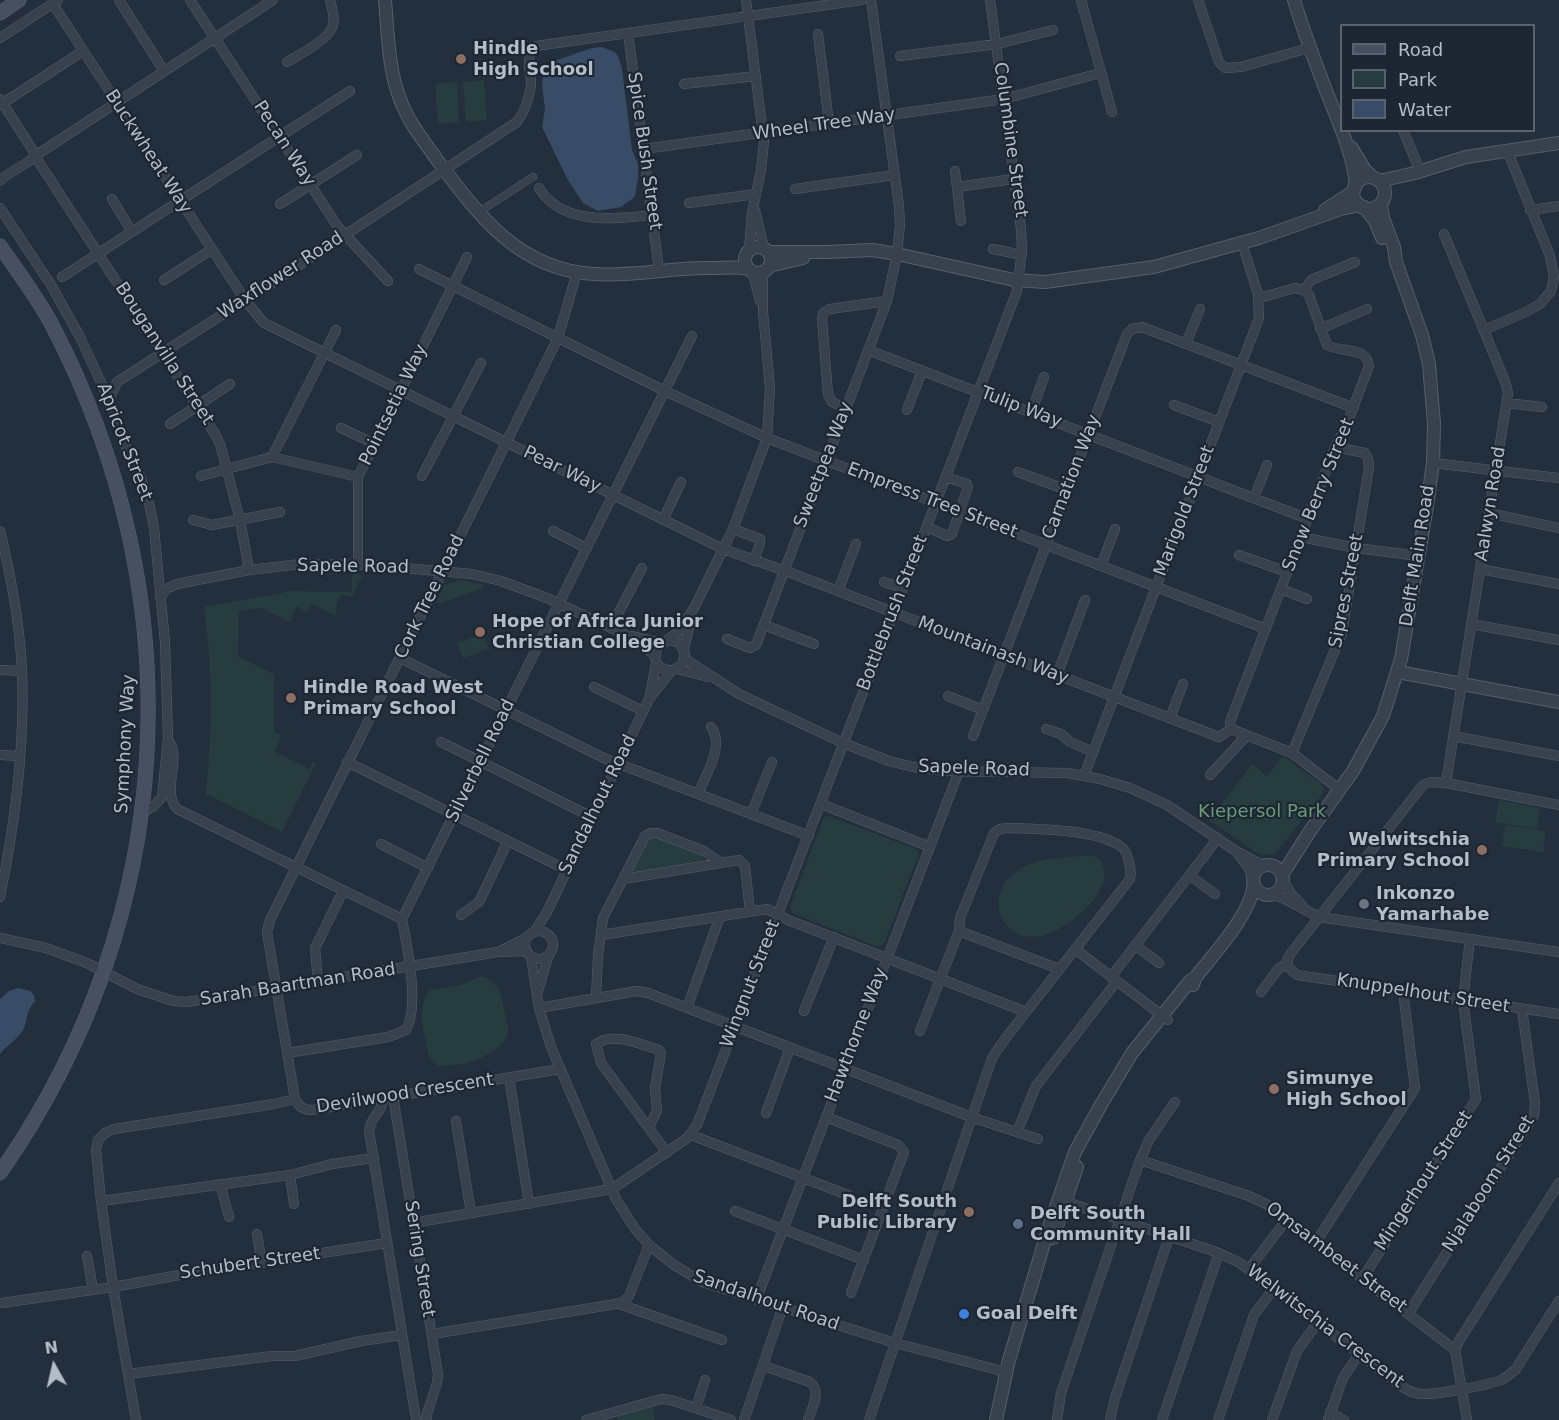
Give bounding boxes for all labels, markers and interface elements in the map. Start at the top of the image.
legend [1340,24,1535,132]
place label: Hindle High School [473,38,594,80]
text: Road [1398,39,1443,60]
marker: Hindle High School [454,52,468,66]
street label: Columbine Street [988,61,1032,219]
text: Park [1398,69,1437,90]
street label: Spice Bush Street [622,71,666,231]
street label: Buckwheat Way [100,86,196,218]
street label: Pecan Way [248,97,320,191]
text: Water [1398,99,1451,120]
street label: Wheel Tree Way [751,104,897,146]
street label: Waxflower Road [214,228,348,324]
street label: Bouganvilla Street [110,279,218,429]
street label: Pointsetia Way [355,341,433,469]
street label: Apricot Street [92,380,156,504]
street label: Tulip Way [977,383,1065,433]
street label: Sweetpea Way [790,399,858,531]
street label: Carnation Way [1038,412,1106,542]
street label: Snow Berry Street [1278,415,1360,575]
street label: Pear Way [520,442,604,498]
street label: Marigold Street [1150,443,1220,579]
street label: Aalwyn Road [1471,445,1511,563]
street label: Empress Tree Street [844,459,1020,543]
street label: Delft Main Road [1396,484,1440,628]
street label: Cork Tree Road [391,531,469,663]
street label: Bottlebrush Street [853,532,933,694]
street label: Sipres Street [1325,532,1369,650]
street label: Sapele Road [297,555,409,579]
place label: Hope of Africa Junior Christian College [492,611,703,654]
street label: Mountainash Way [915,612,1071,690]
marker: Hope of Africa Junior Christian College [473,625,487,639]
street label: Symphony Way [112,674,140,814]
place label: Hindle Road West Primary School [303,677,483,720]
marker: Hindle Road West Primary School [284,691,298,705]
street label: Silverbell Road [442,696,520,826]
street label: Sandalhout Road [555,731,641,879]
street label: Sapele Road [918,756,1030,782]
park label: Kiepersol Park [1198,801,1326,823]
place label: Welwitschia Primary School [1317,829,1470,872]
marker: Welwitschia Primary School [1475,843,1489,857]
place label: Inkonzo Yamarhabe [1376,883,1489,926]
marker: Inkonzo Yamarhabe [1357,897,1371,911]
street label: Wingnut Street [717,917,785,1051]
street label: Sarah Baartman Road [199,959,397,1011]
street label: Hawthorne Way [821,965,893,1105]
street label: Knuppelhout Street [1335,970,1511,1018]
place label: Simunye High School [1286,1068,1407,1110]
street label: Devilwood Crescent [315,1069,495,1119]
marker: Simunye High School [1267,1082,1281,1096]
street label: Mingerhout Street [1371,1107,1477,1255]
street label: Njalaboom Street [1438,1112,1540,1256]
place label: Delft South Public Library [817,1191,957,1234]
street label: Omsambeet Street [1261,1198,1411,1318]
street label: Sering Street [399,1199,439,1319]
place label: Delft South Community Hall [1030,1203,1191,1246]
marker: Delft South Public Library [962,1205,976,1219]
marker: Delft South Community Hall [1011,1217,1025,1231]
street label: Schubert Street [178,1243,322,1285]
street label: Welwitschia Crescent [1242,1261,1408,1393]
street label: Sandalhout Road [690,1266,842,1336]
place label: Goal Delft [976,1303,1077,1325]
marker: Goal Delft [957,1307,971,1321]
north arrow [24,1336,84,1396]
text: N [43,1337,59,1358]

